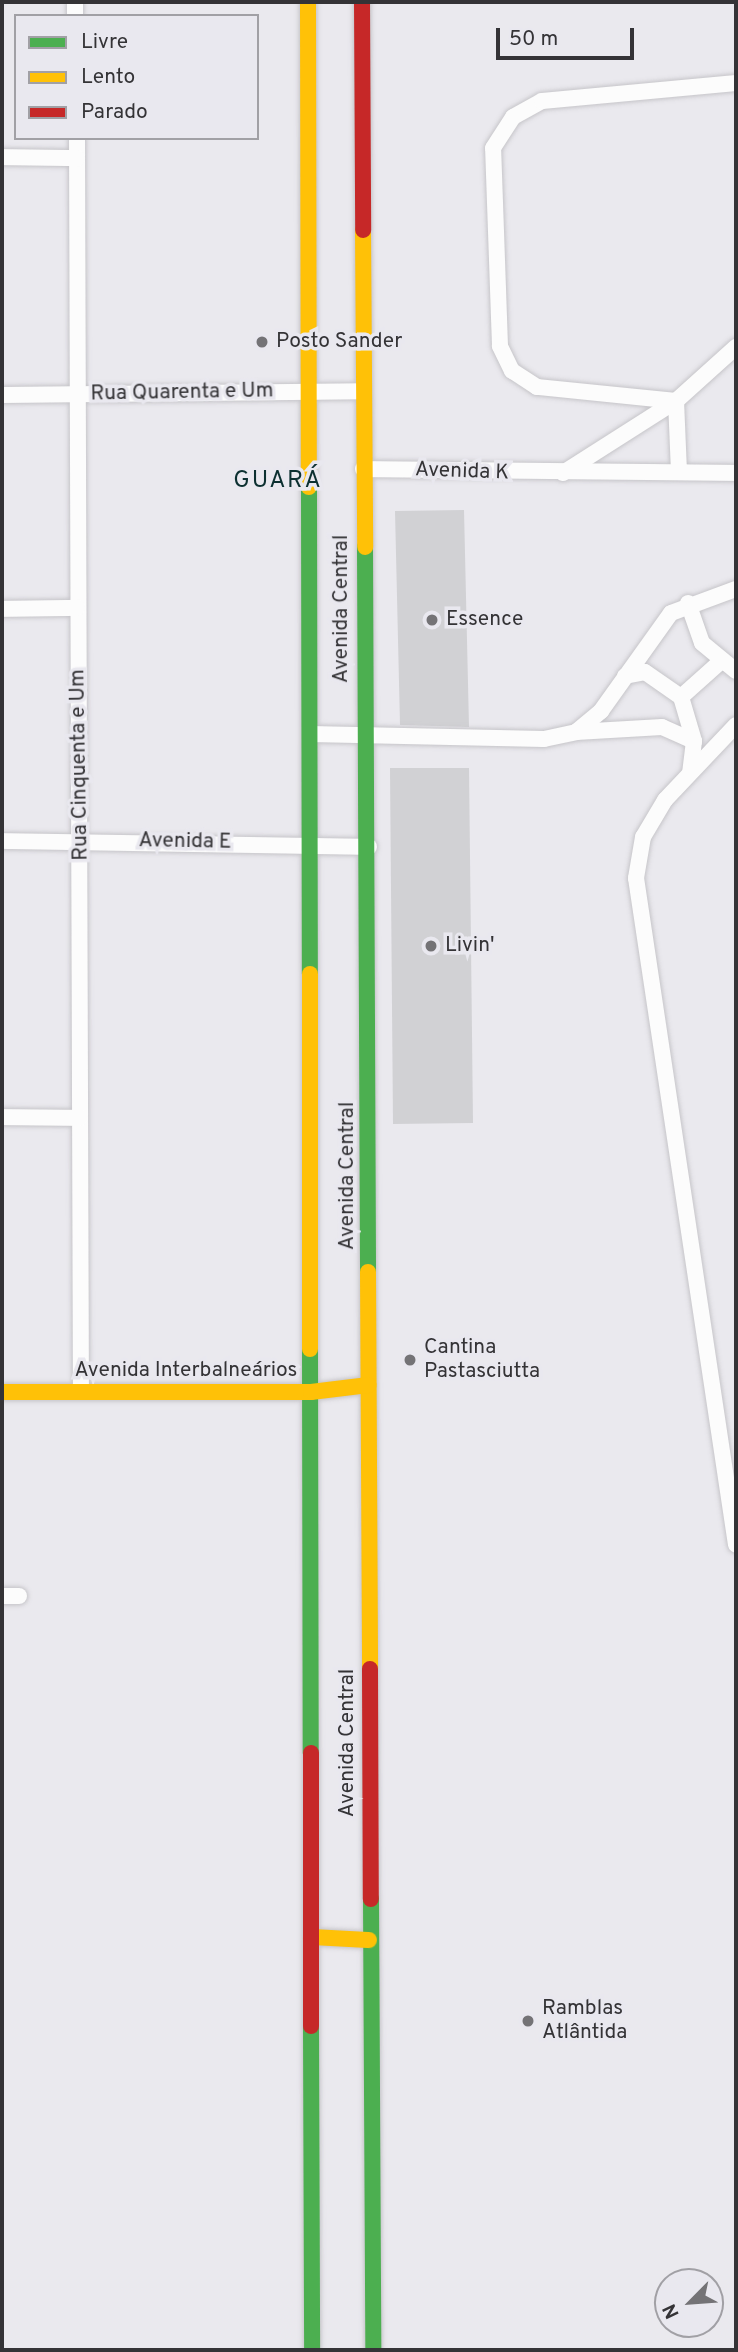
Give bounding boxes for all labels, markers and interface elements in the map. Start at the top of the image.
legend [14,14,259,140]
scale bar [500,14,638,58]
text: 50 m [509,26,558,53]
text: Livre [81,29,128,56]
text: Lento [81,64,135,91]
text: Parado [81,99,148,126]
place label: Posto Sander [276,329,402,355]
marker: Posto Sander [254,334,270,350]
street label: Rua Quarenta e Um [90,379,274,407]
street label: Avenida K [415,458,509,486]
district label: GUARÁ [234,468,322,496]
street label: Avenida Central [329,535,355,683]
place label: Essence [446,607,523,633]
marker: Essence [424,612,440,628]
street label: Rua Cinquenta e Um [66,669,94,861]
street label: Avenida E [138,829,232,855]
place label: Livin' [445,933,494,959]
marker: Livin' [423,938,439,954]
street label: Avenida Central [335,1102,361,1250]
place label: Cantina Pastasciutta [424,1335,540,1385]
marker: Cantina Pastasciutta [402,1352,418,1368]
street label: Avenida Interbalneários [75,1358,297,1384]
street label: Avenida Central [335,1669,361,1817]
place label: Ramblas Atlântida [542,1996,627,2046]
marker: Ramblas Atlântida [520,2013,536,2029]
north arrow [654,2268,724,2338]
text: N [658,2300,686,2322]

